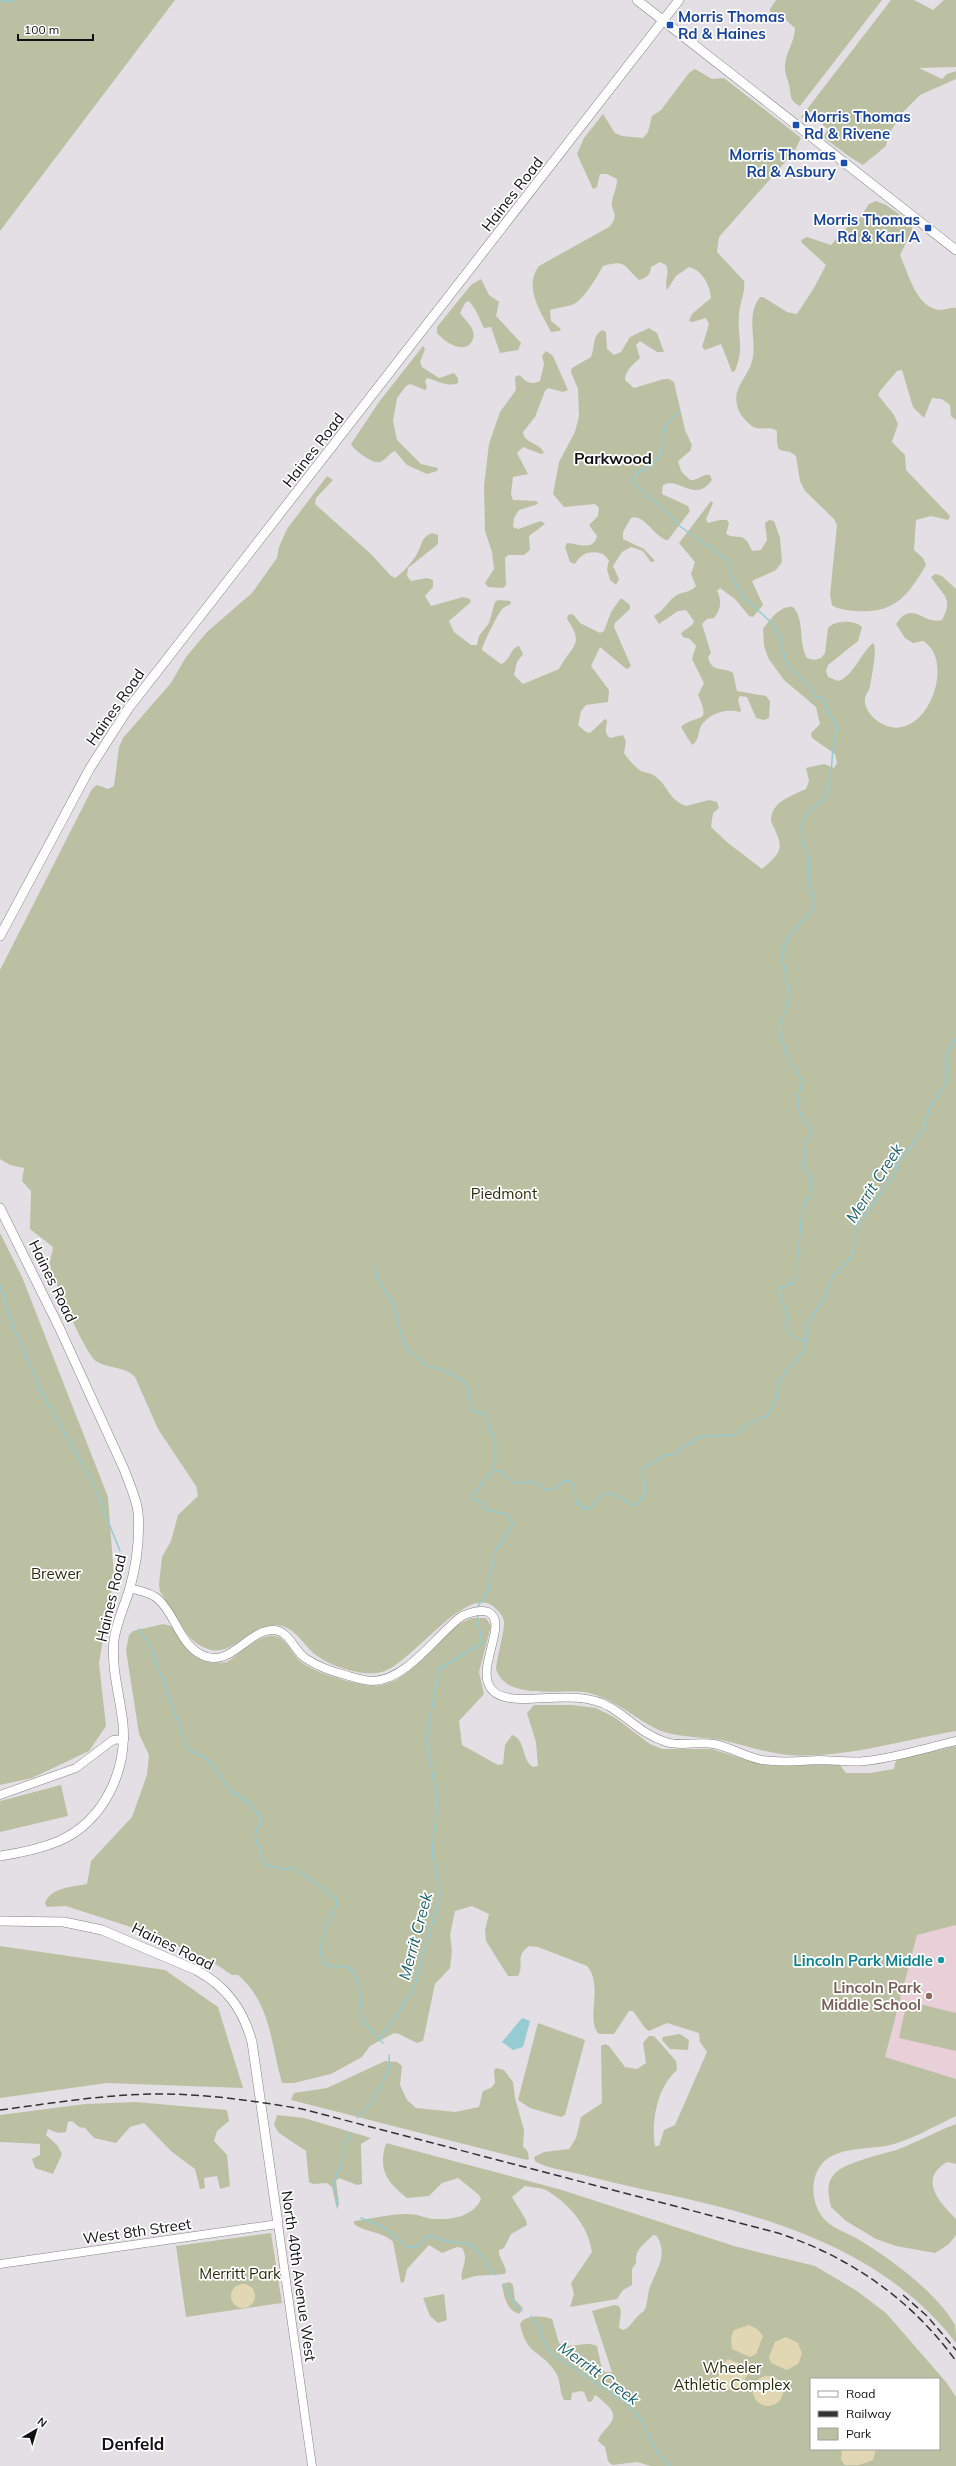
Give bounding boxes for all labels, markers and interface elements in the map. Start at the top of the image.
place label: Morris Thomas Rd & Haines [678,7,785,43]
scale bar [18,16,93,42]
marker: Morris Thomas Rd & Haines [665,20,675,30]
text: 100 m [24,22,59,37]
place label: Morris Thomas Rd & Rivene [804,107,911,143]
marker: Morris Thomas Rd & Rivene [791,120,801,130]
place label: Morris Thomas Rd & Asbury [729,145,837,181]
street label: Haines Road [477,153,547,235]
marker: Morris Thomas Rd & Asbury [839,158,849,168]
place label: Morris Thomas Rd & Karl A [813,210,921,246]
marker: Morris Thomas Rd & Karl A [923,223,933,233]
street label: Haines Road [278,409,348,491]
district label: Parkwood [574,448,652,468]
street label: Haines Road [82,665,148,749]
water label: Merrit Creek [841,1139,907,1226]
park label: Piedmont [471,1184,537,1203]
street label: Haines Road [25,1237,81,1325]
street label: Haines Road [92,1552,130,1644]
park label: Brewer [31,1564,82,1583]
water label: Merrit Creek [394,1889,436,1982]
street label: Haines Road [129,1918,217,1974]
place label: Lincoln Park Middle [793,1951,933,1970]
marker: Lincoln Park Middle [936,1955,946,1965]
place label: Lincoln Park Middle School [821,1978,922,2014]
marker: Lincoln Park Middle School [924,1991,934,2001]
street label: North 40th Avenue West [278,2189,320,2363]
street label: West 8th Street [82,2214,192,2248]
park label: Merritt Park [199,2264,281,2283]
water label: Merritt Creek [555,2337,644,2410]
park label: Wheeler Athletic Complex [674,2358,790,2394]
legend [810,2378,940,2450]
text: Road [846,2386,875,2401]
text: Railway [846,2406,892,2421]
north arrow [16,2410,56,2450]
text: N [35,2414,50,2430]
text: Park [846,2426,872,2441]
district label: Denfeld [102,2433,164,2454]

